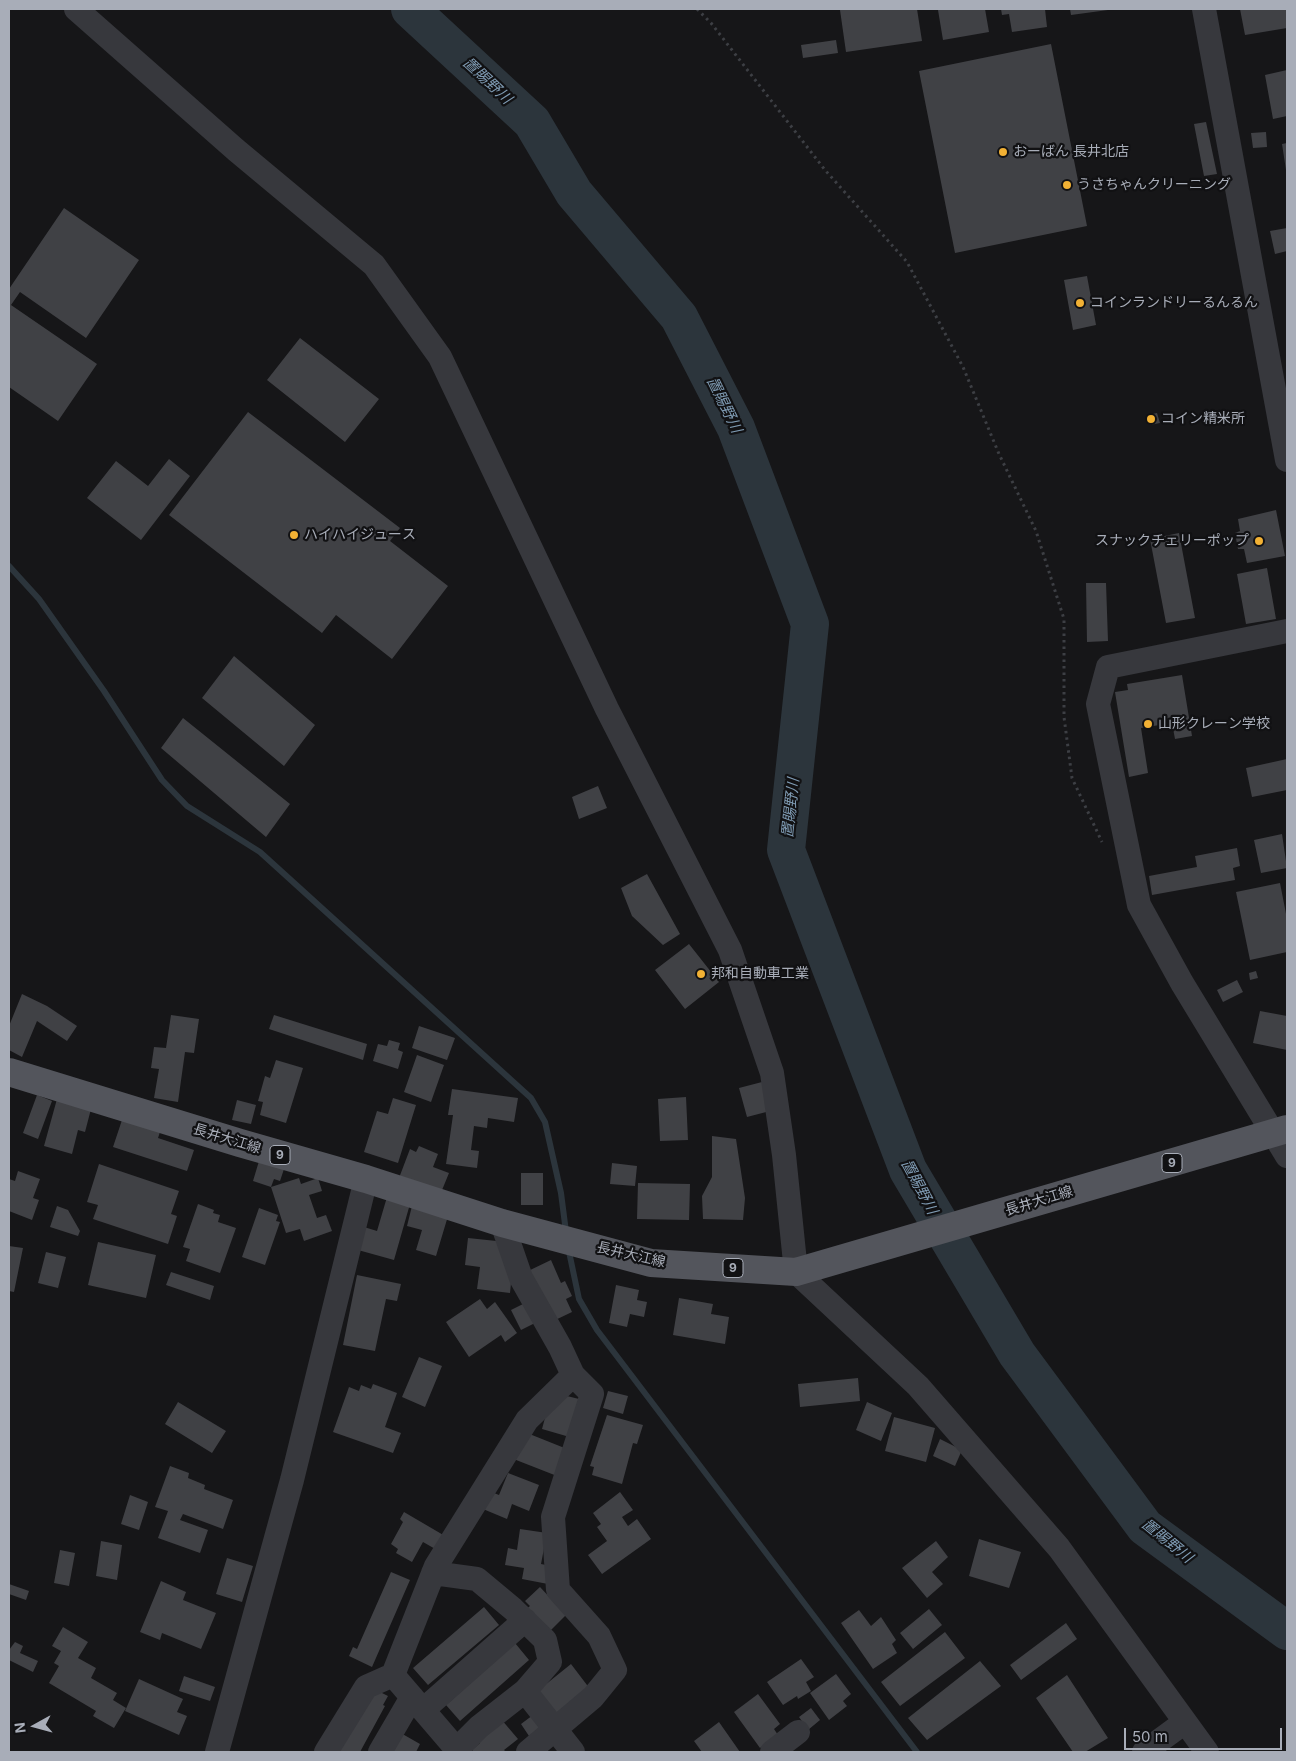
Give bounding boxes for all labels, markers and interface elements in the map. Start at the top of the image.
water label: 置賜野川 [459,54,515,108]
place label: おーばん 長井北店 [1013,144,1129,160]
marker: おーばん 長井北店 [997,146,1009,158]
place label: うさちゃんクリーニング [1077,177,1231,193]
marker: うさちゃんクリーニング [1061,179,1073,191]
place label: コインランドリーるんるん [1090,295,1258,311]
marker: コインランドリーるんるん [1074,297,1086,309]
water label: 置賜野川 [703,374,745,436]
place label: コイン精米所 [1161,411,1245,427]
marker: コイン精米所 [1145,413,1157,425]
place label: ハイハイジュース [304,527,416,543]
marker: ハイハイジュース [288,529,300,541]
place label: スナックチェリーポップ [1095,533,1249,549]
marker: スナックチェリーポップ [1253,535,1265,547]
place label: 山形クレーン学校 [1158,716,1270,732]
marker: 山形クレーン学校 [1142,718,1154,730]
water label: 置賜野川 [779,777,803,839]
place label: 邦和自動車工業 [711,966,809,982]
marker: 邦和自動車工業 [695,968,707,980]
street label: 長井大江線 [191,1121,263,1157]
road number: 9 [270,1146,290,1164]
road number: 9 [1162,1154,1182,1172]
water label: 置賜野川 [897,1156,941,1218]
street label: 長井大江線 [1003,1183,1075,1219]
street label: 長井大江線 [595,1239,667,1271]
road number: 9 [723,1258,743,1278]
water label: 置賜野川 [1138,1515,1196,1567]
north arrow [10,1701,60,1751]
scale bar [1126,1718,1284,1750]
text: N [11,1722,29,1734]
text: 50 m [1132,1727,1168,1746]

